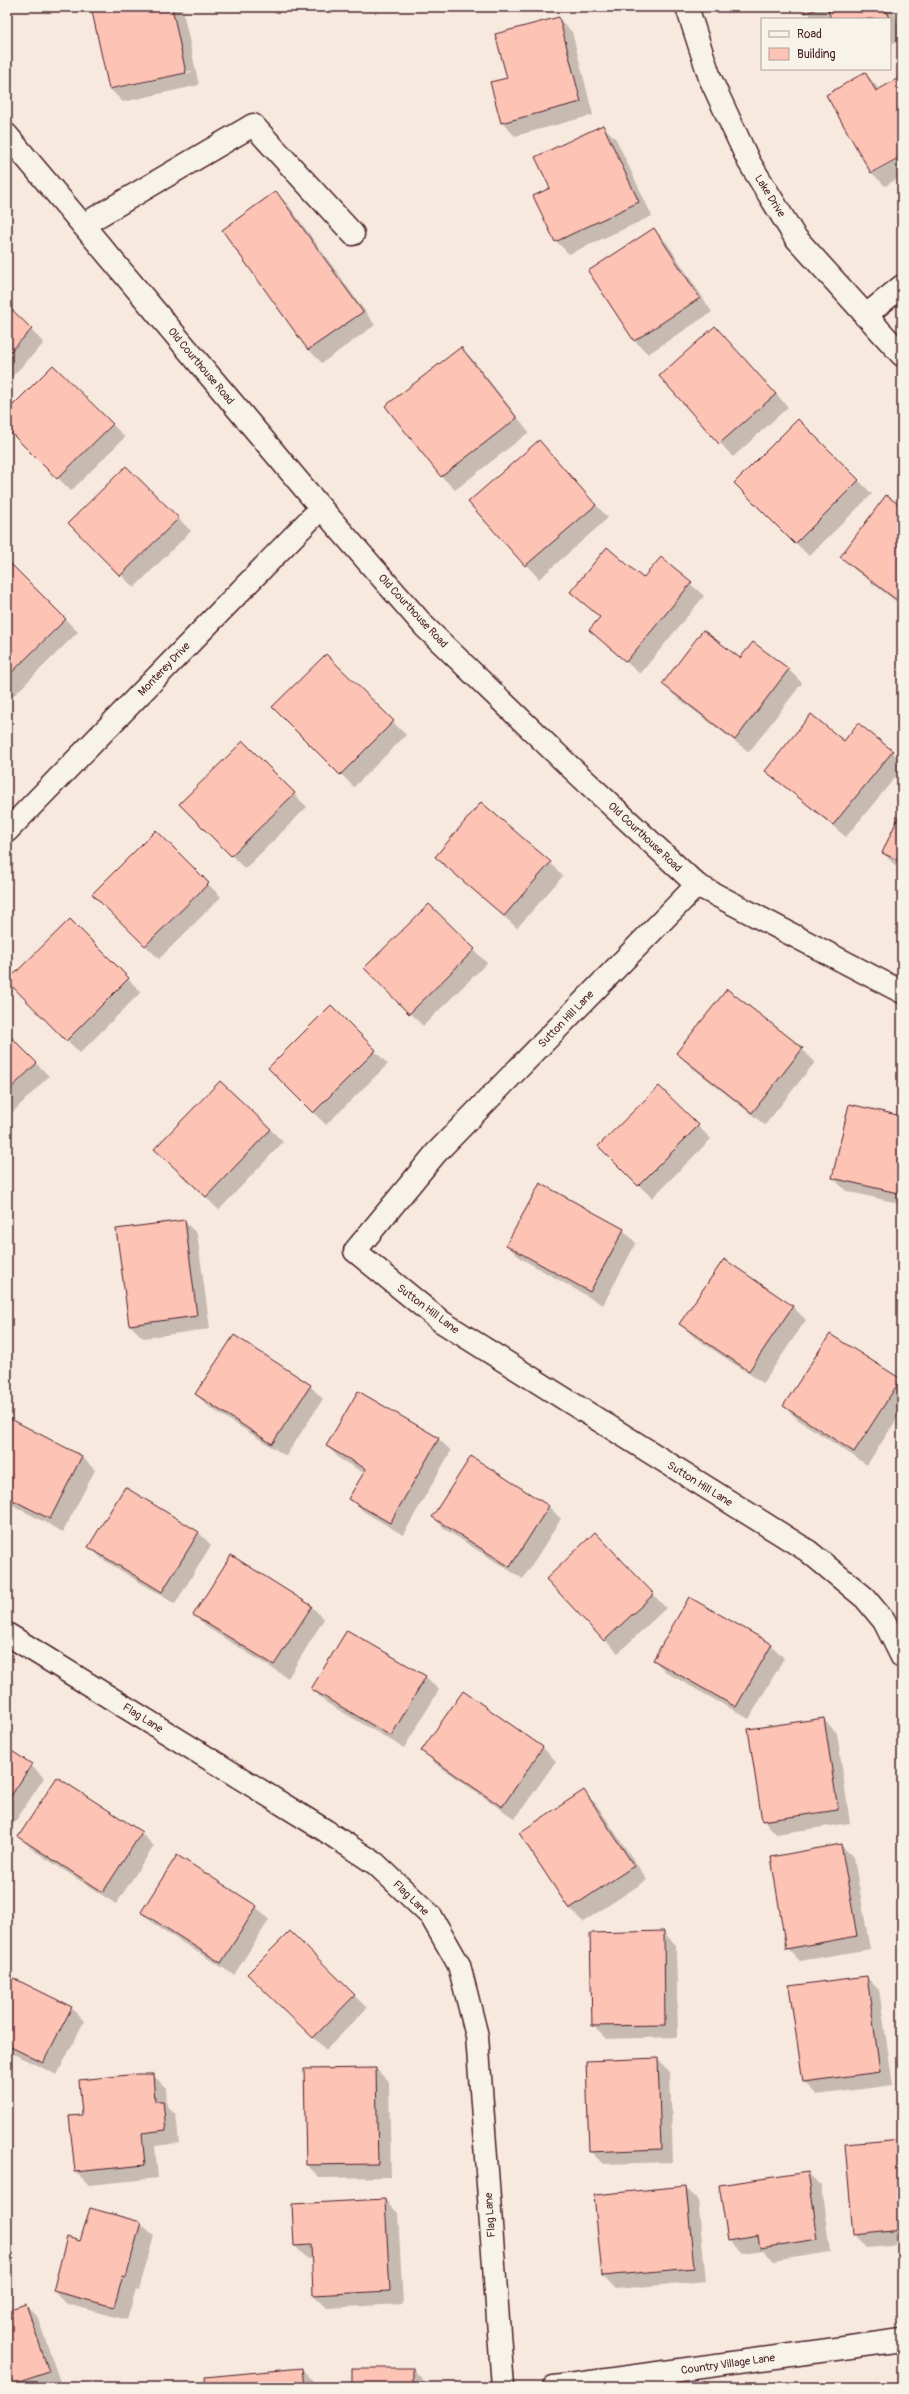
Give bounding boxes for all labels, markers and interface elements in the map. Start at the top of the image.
legend [761,18,891,70]
text: Road [797,27,822,42]
text: Building [797,47,836,62]
street label: Lake Drive [752,173,788,220]
street label: Old Courthouse Road [165,325,237,407]
street label: Old Courthouse Road [375,571,451,651]
street label: Monterey Drive [135,639,193,698]
street label: Old Courthouse Road [605,799,685,875]
street label: Sutton Hill Lane [535,987,597,1050]
street label: Sutton Hill Lane [394,1281,462,1337]
street label: Sutton Hill Lane [665,1459,735,1510]
street label: Flag Lane [121,1701,166,1736]
street label: Flag Lane [390,1878,432,1919]
street label: Flag Lane [482,2192,498,2238]
street label: Country Village Lane [680,2351,776,2377]

